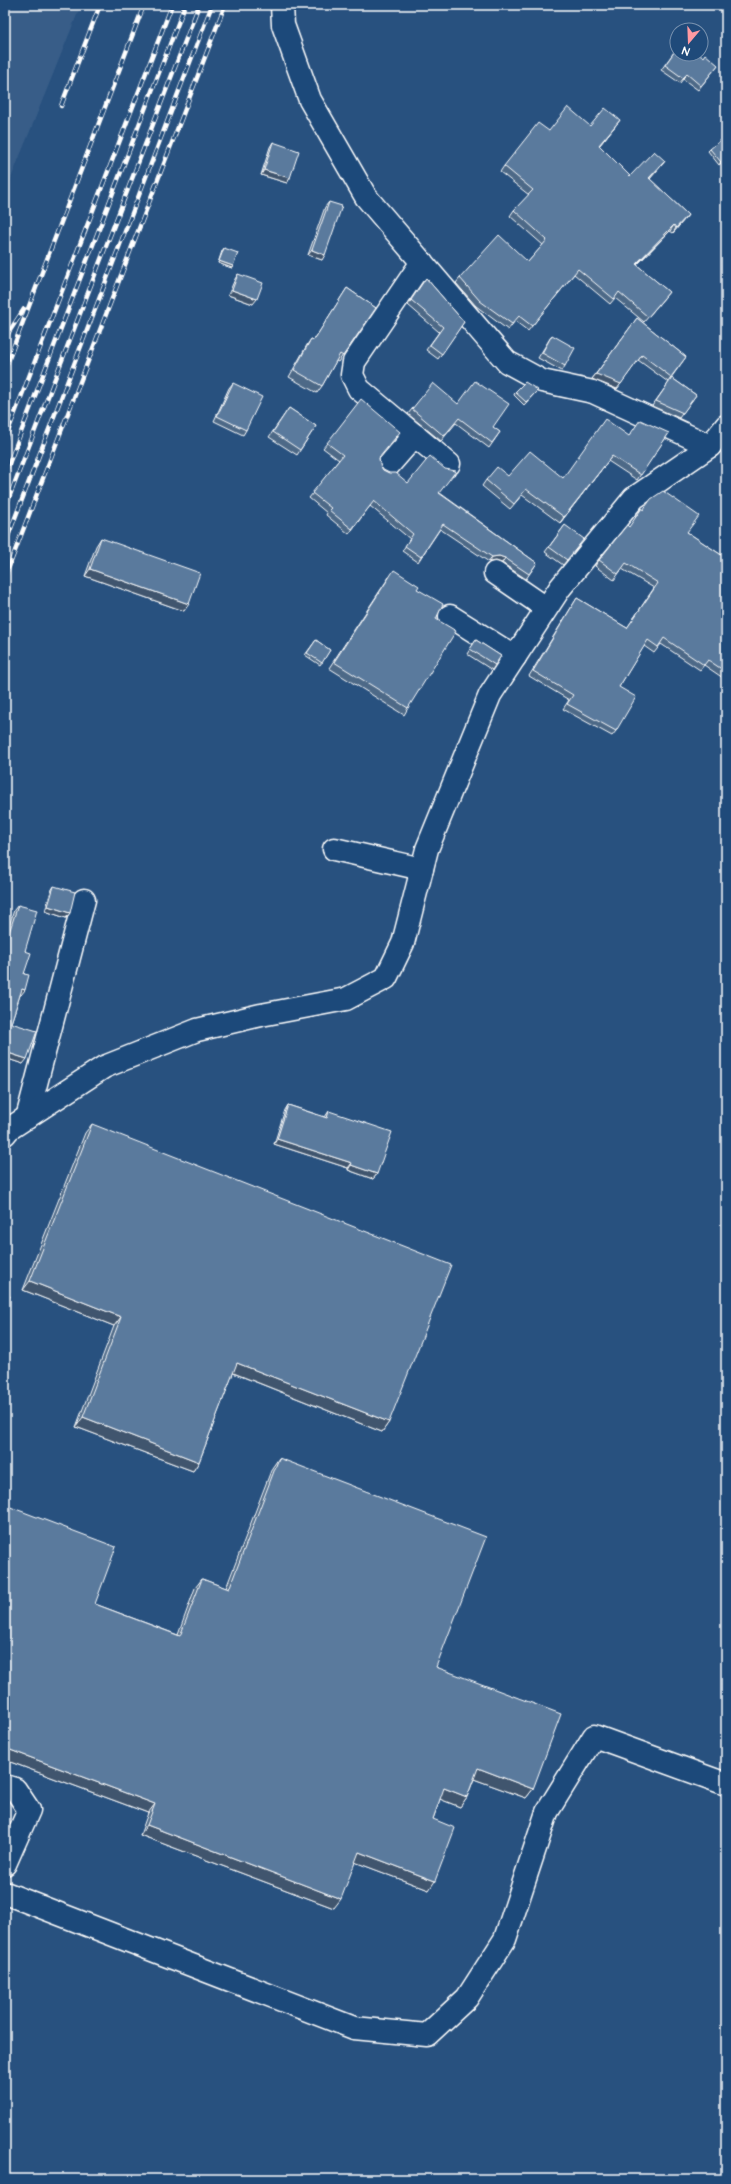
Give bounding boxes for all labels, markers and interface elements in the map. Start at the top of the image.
north arrow [669,22,709,62]
text: N [680,43,692,59]

